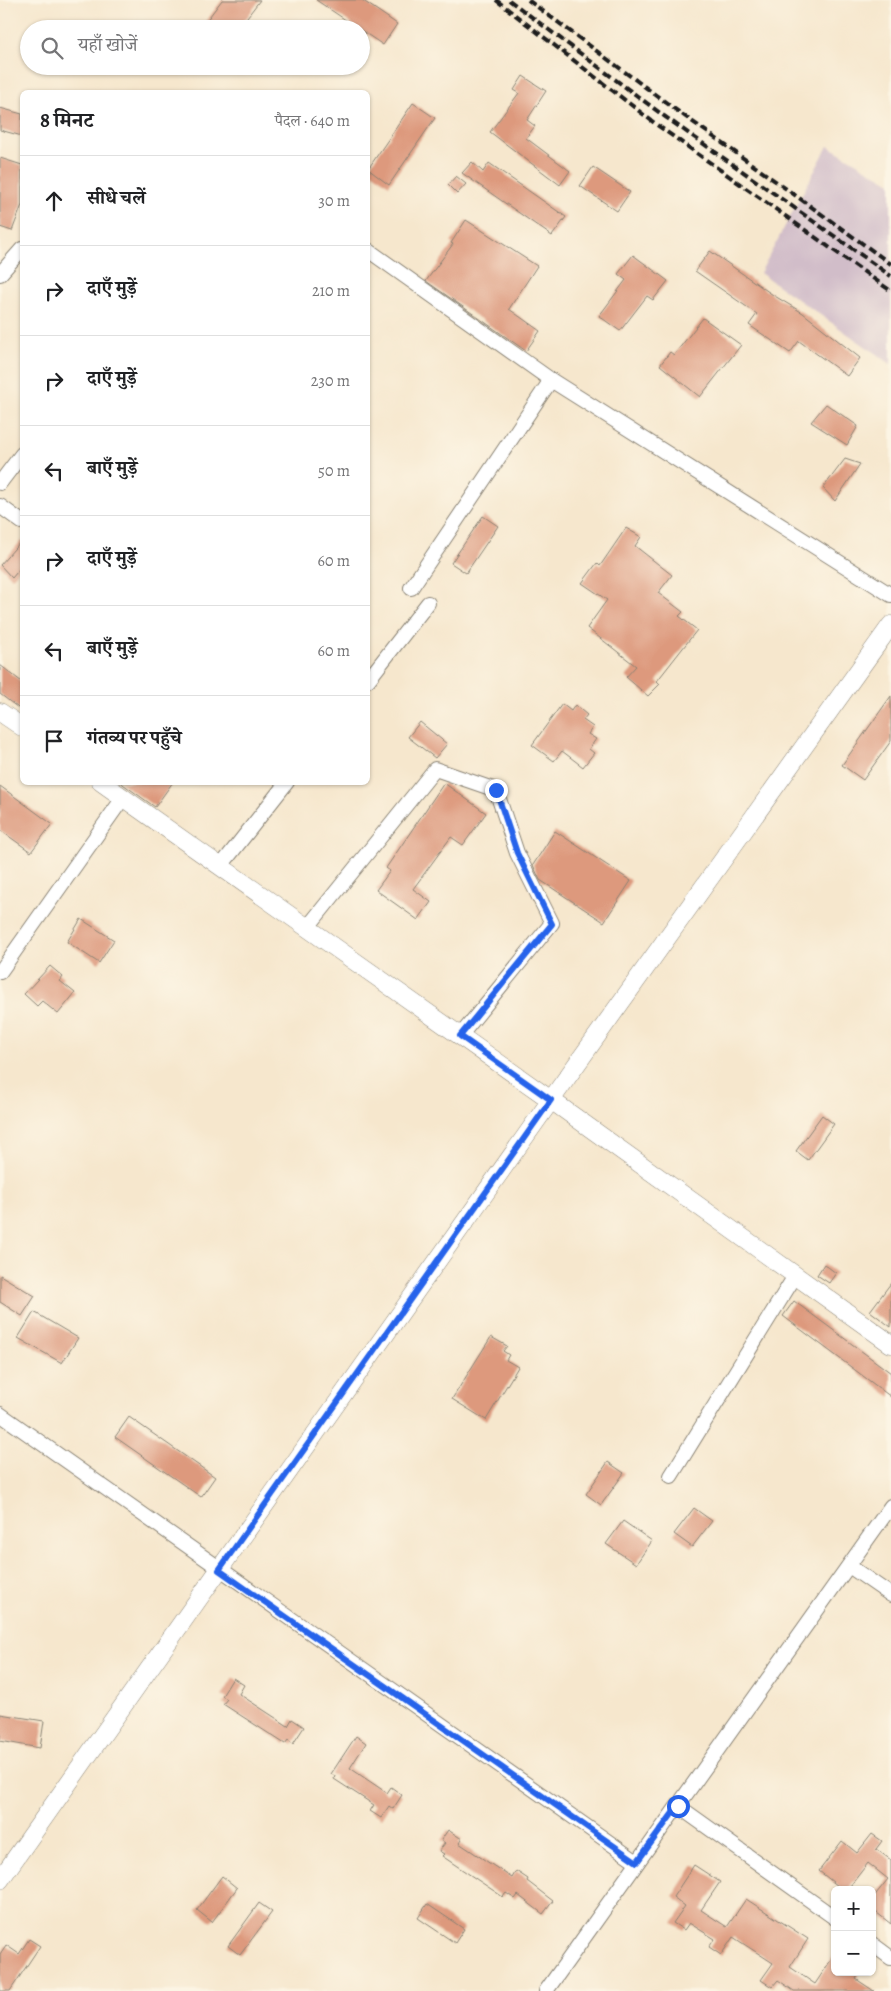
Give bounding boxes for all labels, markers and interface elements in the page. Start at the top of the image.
search box [20,20,370,75]
text: यहाँ खोजें [78,32,137,58]
icon: search [38,34,66,62]
text: 8 मिनट [40,106,94,134]
text: पैदल · 640 m [275,110,350,132]
text: सीधे चलें [87,185,145,211]
icon: ahead [40,187,68,215]
text: 30 m [318,190,350,212]
text: दाएँ मुड़ें [87,275,137,301]
icon: right [40,277,68,305]
text: 210 m [312,280,350,302]
text: दाएँ मुड़ें [87,365,137,391]
icon: right [40,367,68,395]
text: 230 m [311,370,350,392]
text: बाएँ मुड़ें [87,455,137,481]
icon: left [40,457,68,485]
text: 50 m [318,460,350,482]
text: दाएँ मुड़ें [87,545,137,571]
icon: right [40,547,68,575]
text: 60 m [318,550,350,572]
text: बाएँ मुड़ें [87,635,137,661]
icon: left [40,637,68,665]
text: 60 m [318,640,350,662]
text: गंतव्य पर पहुँचे [87,725,182,751]
icon: arrive [40,727,68,755]
route end [485,779,508,802]
route start [667,1795,690,1818]
map controls [831,1886,876,1976]
button: + [831,1886,876,1931]
button: − [831,1931,876,1976]

